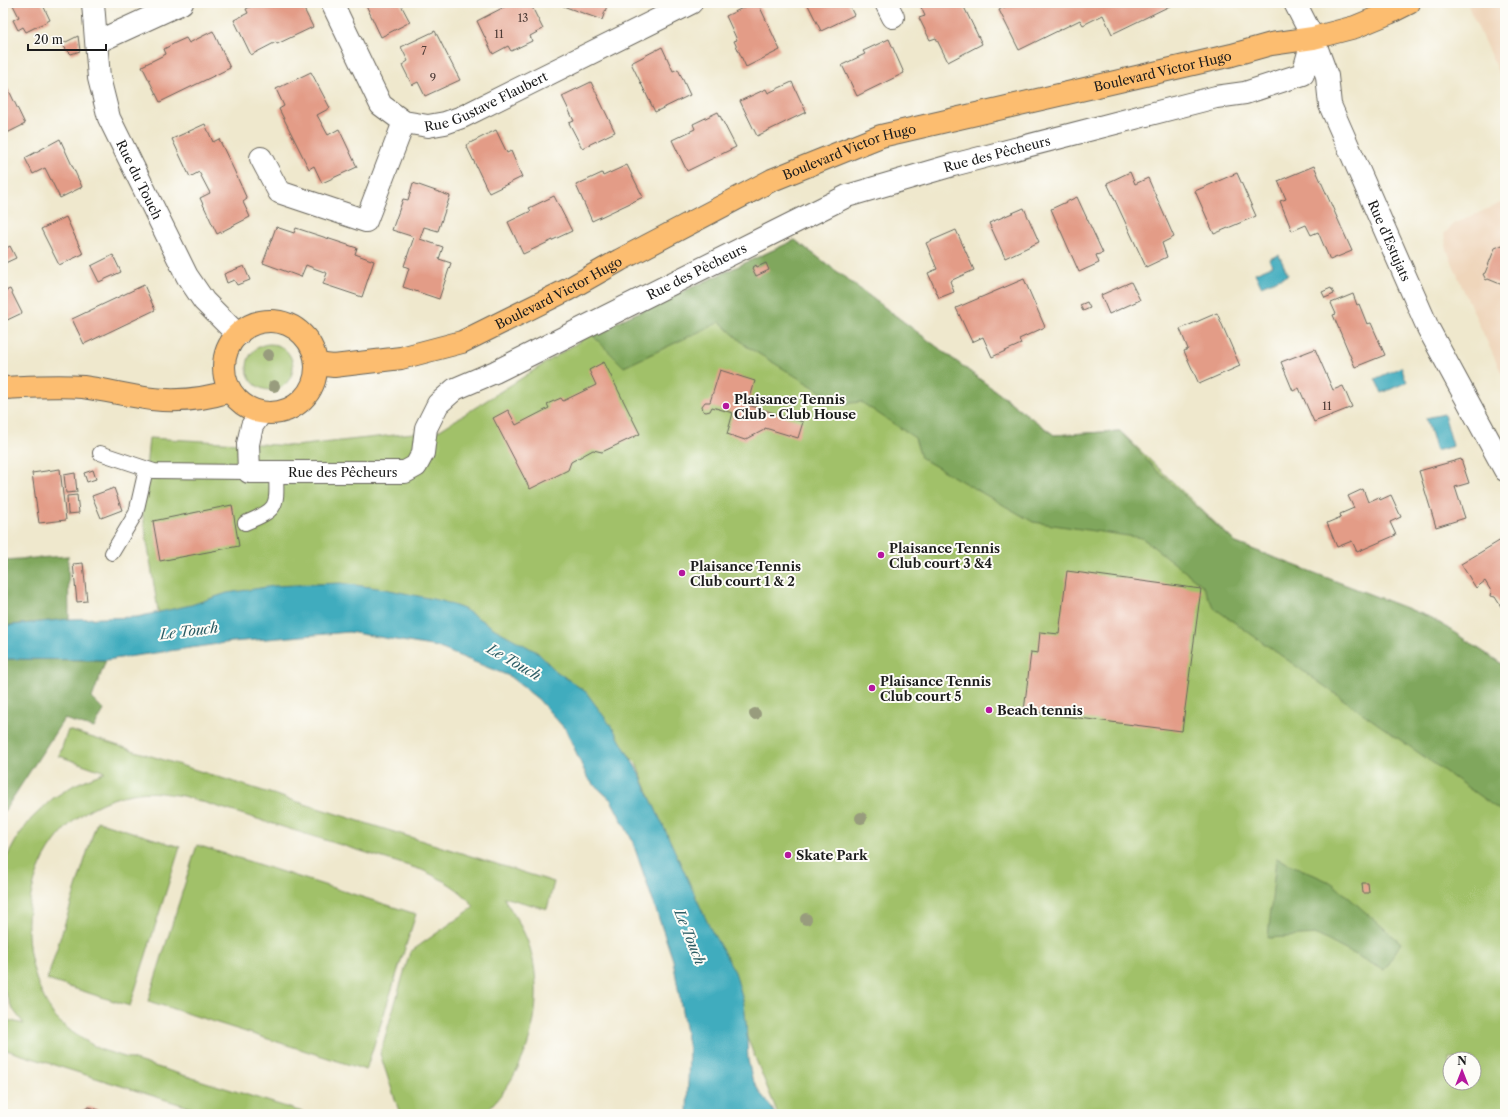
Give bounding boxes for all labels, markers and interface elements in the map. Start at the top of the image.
house number: 13 [518,11,528,25]
scale bar [28,26,106,52]
house number: 11 [494,27,504,41]
text: 20 m [34,32,63,47]
house number: 7 [421,44,427,58]
street label: Boulevard Victor Hugo [1092,47,1233,95]
street label: Rue Gustave Flaubert [423,68,550,135]
house number: 9 [430,71,436,85]
street label: Boulevard Victor Hugo [780,120,917,183]
street label: Rue des Pêcheurs [942,132,1052,175]
street label: Rue du Touch [113,137,166,222]
street label: Rue d'Estujats [1365,197,1415,284]
street label: Rue des Pêcheurs [644,239,749,303]
street label: Boulevard Victor Hugo [492,253,625,332]
place label: Plaisance Tennis Club - Club House [734,391,856,422]
house number: 11 [1322,399,1332,413]
marker: Plaisance Tennis Club - Club House [721,401,731,411]
street label: Rue des Pêcheurs [288,464,398,480]
place label: Plaisance Tennis Club court 3 &4 [889,540,1000,571]
marker: Plaisance Tennis Club court 3 &4 [876,550,886,560]
place label: Plaisance Tennis Club court 1 & 2 [690,558,801,589]
marker: Plaisance Tennis Club court 1 & 2 [677,568,687,578]
water label: Le Touch [158,618,219,644]
water label: Le Touch [483,639,544,684]
place label: Plaisance Tennis Club court 5 [880,673,991,704]
marker: Plaisance Tennis Club court 5 [867,683,877,693]
place label: Beach tennis [997,702,1083,718]
marker: Beach tennis [984,705,994,715]
place label: Skate Park [796,847,868,863]
marker: Skate Park [783,850,793,860]
water label: Le Touch [670,905,709,968]
north arrow [1442,1051,1482,1091]
text: N [1457,1054,1467,1068]

